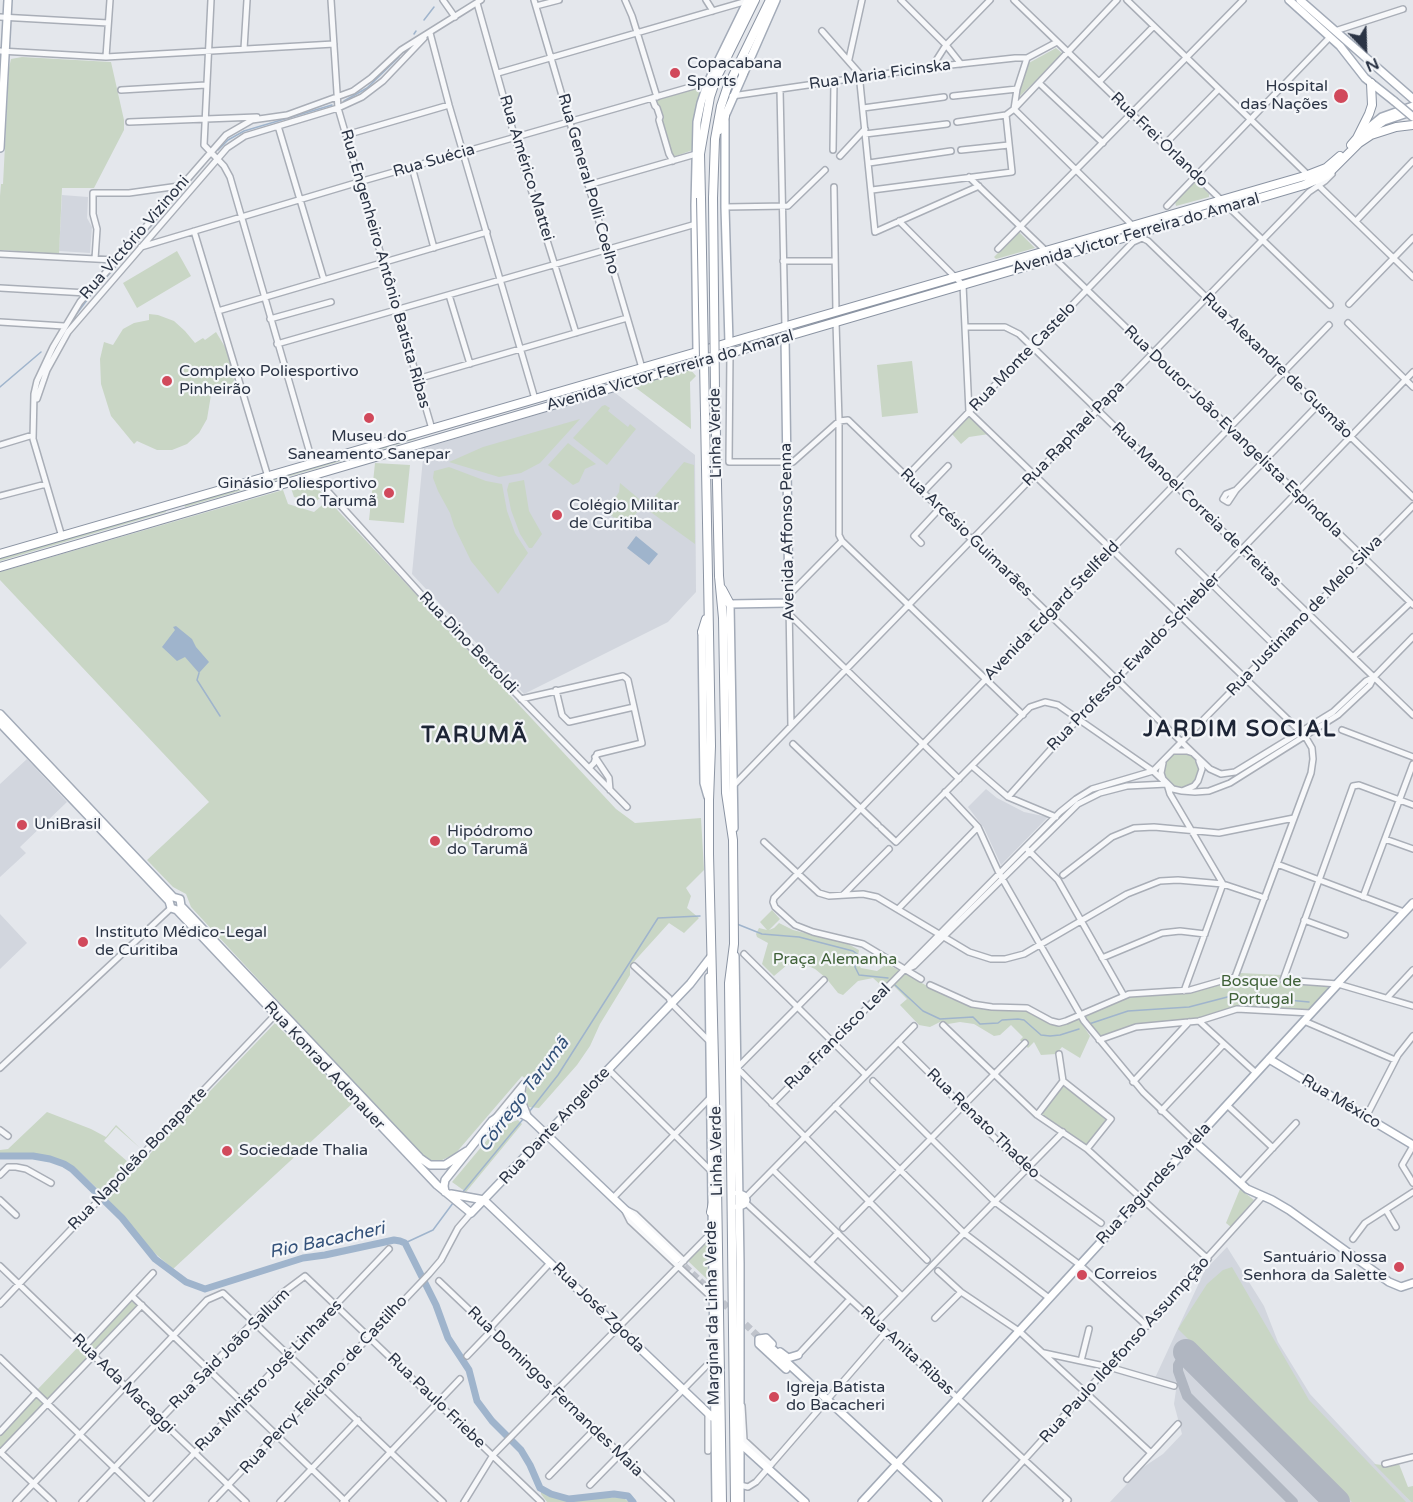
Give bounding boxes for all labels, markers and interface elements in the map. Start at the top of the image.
north arrow [1335,18,1395,78]
text: N [1362,53,1382,76]
place label: Copacabana Sports [687,54,782,92]
street label: Rua Maria Ficinska [808,56,952,94]
marker: Copacabana Sports [668,66,682,80]
place label: Hospital das Nações [1240,77,1328,115]
marker: Hospital das Nações [1332,87,1350,105]
street label: Rua Frei Orlando [1106,89,1212,191]
street label: Rua General Polli Coelho [553,91,623,277]
street label: Rua Américo Mattei [495,93,557,243]
street label: Rua Engenheiro Antônio Batista Ribas [336,127,434,411]
street label: Rua Suécia [391,140,477,182]
street label: Rua Victório Vizinoni [76,172,194,304]
street label: Avenida Victor Ferreira do Amaral [1010,189,1262,279]
street label: Rua Alexandre de Gusmão [1198,289,1356,443]
street label: Rua Monte Castelo [966,298,1080,416]
street label: Rua Doutor João Evangelista Espíndola [1119,322,1347,542]
street label: Avenida Victor Ferreira do Amaral [544,326,796,416]
place label: Complexo Poliesportivo Pinheirão [179,362,359,400]
marker: Complexo Poliesportivo Pinheirão [160,374,174,388]
street label: Rua Raphael Papa [1019,377,1129,491]
street label: Linha Verde [706,388,726,478]
marker: Museu do Saneamento Sanepar [362,411,376,425]
street label: Rua Manoel Correia de Freitas [1107,419,1285,591]
place label: Museu do Saneamento Sanepar [288,427,450,465]
street label: Avenida Affonso Penna [777,443,799,621]
street label: Rua Arcésio Guimarães [896,465,1036,601]
place label: Ginásio Poliesportivo do Tarumã [218,474,377,512]
marker: Ginásio Poliesportivo do Tarumã [382,486,396,500]
place label: Colégio Militar de Curitiba [569,496,679,534]
marker: Colégio Militar de Curitiba [550,508,564,522]
street label: Rua Justiniano de Melo Silva [1223,532,1387,700]
street label: Avenida Edgard Stellfeld [980,537,1124,685]
street label: Rua Professor Ewaldo Schiebler [1044,569,1224,755]
street label: Rua Dino Bertoldi [415,588,521,698]
district label: JARDIM SOCIAL [1143,717,1337,743]
district label: TARUMÃ [421,723,529,749]
place label: UniBrasil [34,815,101,835]
marker: UniBrasil [15,818,29,832]
place label: Hipódromo do Tarumã [447,822,533,860]
marker: Hipódromo do Tarumã [428,834,442,848]
place label: Instituto Médico-Legal de Curitiba [95,923,267,961]
marker: Instituto Médico-Legal de Curitiba [76,935,90,949]
park label: Praça Alemanha [773,950,897,970]
park label: Bosque de Portugal [1221,972,1301,1010]
street label: Rua Francisco Leal [781,980,895,1094]
street label: Rua Konrad Adenauer [260,998,388,1134]
water label: Córrego Tarumã [474,1033,574,1157]
street label: Rua Dante Angelote [496,1063,614,1189]
street label: Rua Renato Thadeo [922,1065,1044,1183]
street label: Rua México [1298,1071,1384,1133]
street label: Rua Napoleão Bonaparte [65,1083,211,1235]
street label: Linha Verde [707,1106,727,1196]
street label: Rua Fagundes Varela [1093,1119,1215,1249]
place label: Sociedade Thalia [239,1141,368,1161]
marker: Sociedade Thalia [220,1144,234,1158]
water label: Rio Bacacheri [267,1218,387,1264]
street label: Marginal da Linha Verde [702,1220,724,1406]
place label: Santuário Nossa Senhora da Salette [1243,1248,1387,1286]
street label: Rua Paulo Ildefonso Assumpção [1036,1253,1214,1447]
street label: Rua José Zgoda [548,1259,648,1357]
marker: Santuário Nossa Senhora da Salette [1392,1260,1406,1274]
place label: Correios [1094,1265,1157,1285]
marker: Correios [1075,1268,1089,1282]
street label: Rua Said João Sallum [166,1285,294,1413]
street label: Rua Percy Feliciano de Castilho [236,1292,412,1478]
street label: Rua Ministro José Linhares [192,1296,346,1456]
street label: Rua Domingos Fernandes Maia [463,1303,647,1481]
street label: Rua Anita Ribas [856,1303,958,1399]
street label: Rua Ada Macaggi [68,1330,178,1438]
street label: Rua Paulo Friebe [383,1349,489,1453]
place label: Igreja Batista do Bacacheri [786,1378,885,1416]
marker: Igreja Batista do Bacacheri [767,1390,781,1404]

